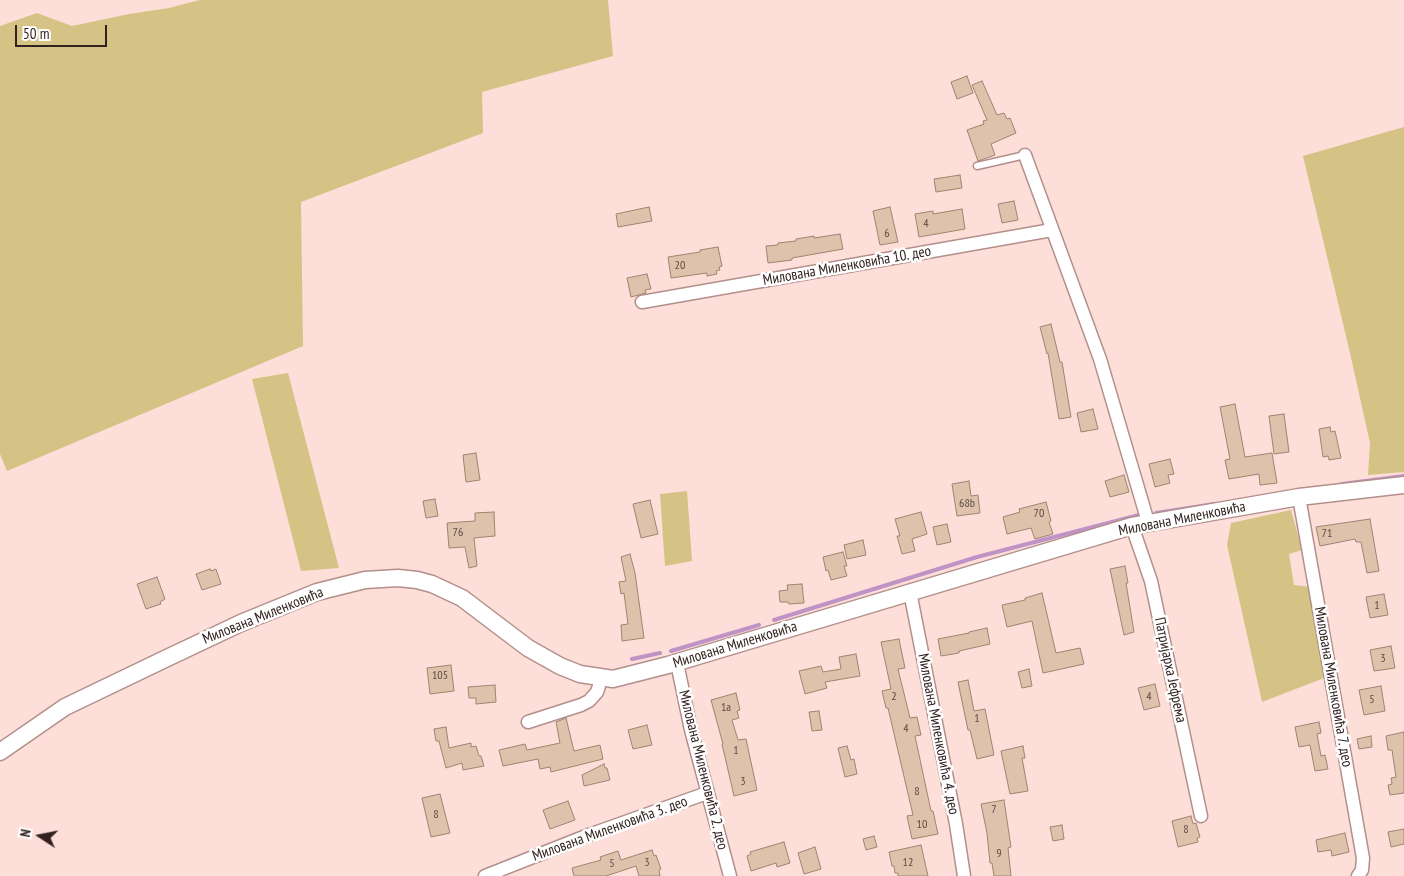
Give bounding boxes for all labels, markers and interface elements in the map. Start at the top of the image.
scale bar [18,15,110,47]
text: 50 m [23,24,49,43]
house number: 4 [923,217,929,231]
house number: 6 [884,227,890,241]
street label: Милована Миленковића 10. део [761,242,933,290]
house number: 20 [675,259,685,273]
house number: 68b [959,497,975,511]
street label: Милована Миленковића [1117,498,1247,540]
house number: 70 [1034,507,1044,521]
house number: 76 [453,526,463,540]
house number: 71 [1322,527,1332,541]
street label: Милована Миленковића [200,584,326,648]
house number: 1 [1374,599,1380,613]
street label: Милована Миленковића 7. део [1310,605,1356,769]
street label: Патријарха Јефрема [1150,616,1190,724]
street label: Милована Миленковића [671,618,799,672]
street label: Милована Миленковића 4. део [914,652,962,816]
house number: 3 [1380,652,1386,666]
house number: 105 [432,669,448,683]
street label: Милована Миленковића 2. део [674,688,732,852]
house number: 2 [891,690,897,704]
house number: 4 [1146,690,1152,704]
house number: 5 [1369,693,1375,707]
house number: 1a [721,701,731,715]
house number: 1 [974,712,980,726]
house number: 4 [903,722,909,736]
house number: 1 [733,744,739,758]
house number: 3 [740,775,746,789]
house number: 8 [914,785,920,799]
street label: Милована Миленковића 3. део [530,793,690,865]
house number: 7 [991,803,997,817]
house number: 8 [433,808,439,822]
north arrow [15,811,65,861]
house number: 10 [917,818,927,832]
house number: 8 [1183,823,1189,837]
text: N [16,828,35,839]
house number: 9 [996,847,1002,861]
house number: 3 [644,856,650,870]
house number: 12 [903,856,913,870]
house number: 5 [609,857,615,871]

